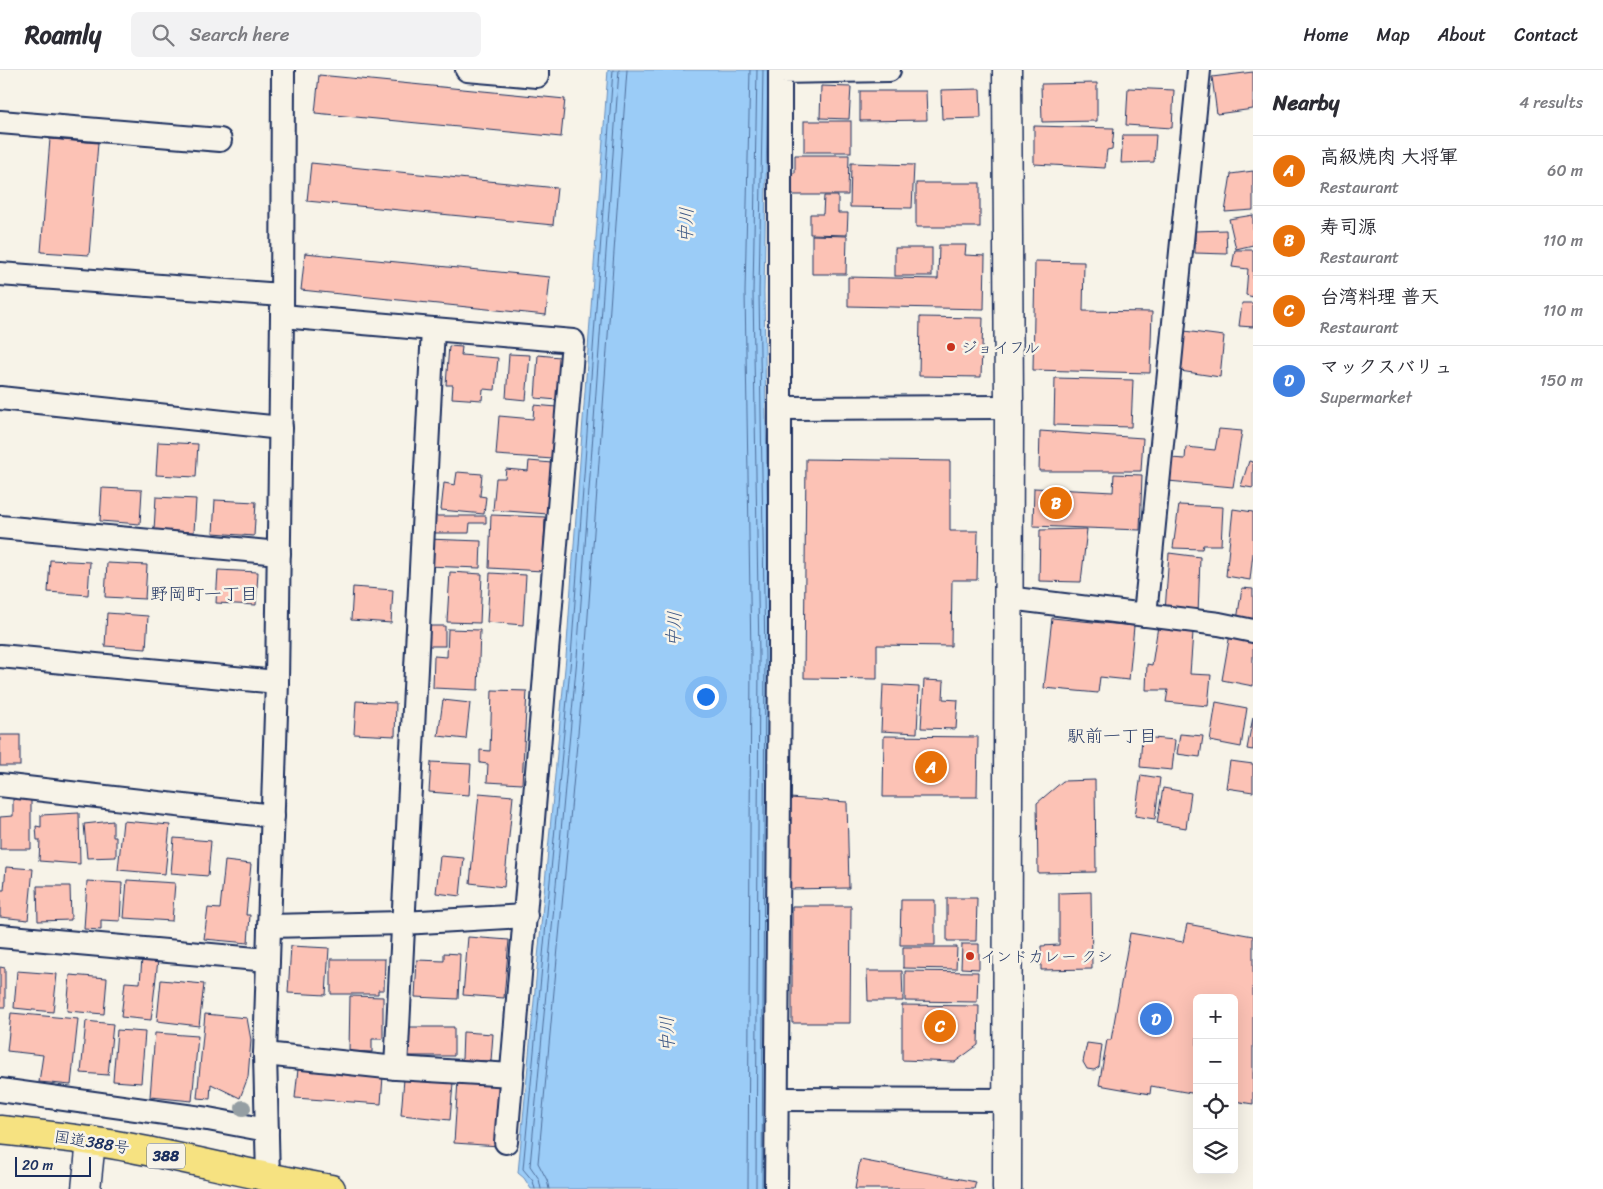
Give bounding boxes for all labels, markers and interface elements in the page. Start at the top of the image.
search box [131,12,481,57]
text: Roamly [25,14,101,56]
text: Search here [189,18,289,51]
text: Home [1304,19,1349,51]
text: Map [1377,19,1410,51]
text: About [1438,19,1486,51]
text: Contact [1514,19,1578,51]
icon: search [149,21,177,49]
text: Nearby [1273,84,1339,122]
text: 4 results [1519,88,1583,117]
text: 高級焼肉 大将軍 [1320,140,1458,173]
text: A [1284,156,1294,185]
text: 60 m [1547,156,1583,185]
text: Restaurant [1320,173,1399,202]
water label: 中川 [669,206,703,244]
text: 寿司源 [1320,210,1377,243]
text: B [1284,226,1294,255]
text: 110 m [1543,226,1583,255]
text: Restaurant [1320,243,1399,272]
text: 台湾料理 普天 [1320,280,1439,313]
text: C [1284,296,1294,325]
text: 110 m [1543,296,1583,325]
text: Restaurant [1320,313,1399,342]
place label: ジョイフル [961,333,1040,362]
marker: ジョイフル [945,341,957,353]
text: マックスバリュ [1320,350,1453,383]
text: D [1284,366,1294,395]
text: 150 m [1540,366,1583,395]
text: Supermarket [1320,383,1412,412]
pin: B [1040,484,1072,522]
district label: 野岡町一丁目 [150,578,258,610]
water label: 中川 [657,610,691,648]
your location [693,684,719,710]
district label: 駅前一丁目 [1067,720,1157,752]
pin: A [915,748,947,786]
place label: インドカレー クシ [980,942,1113,971]
marker: インドカレー クシ [964,950,976,962]
map controls [1193,994,1238,1174]
button: + [1193,994,1238,1039]
pin: D [1140,1000,1172,1038]
pin: C [924,1007,956,1045]
water label: 中川 [651,1016,683,1052]
button: − [1193,1039,1238,1084]
button: locate [1193,1084,1238,1129]
street label: 国道388号 [52,1122,132,1162]
button: layers [1193,1129,1238,1174]
road number: 388 [147,1144,185,1168]
text: 20 m [22,1153,53,1178]
scale bar [15,1154,91,1177]

